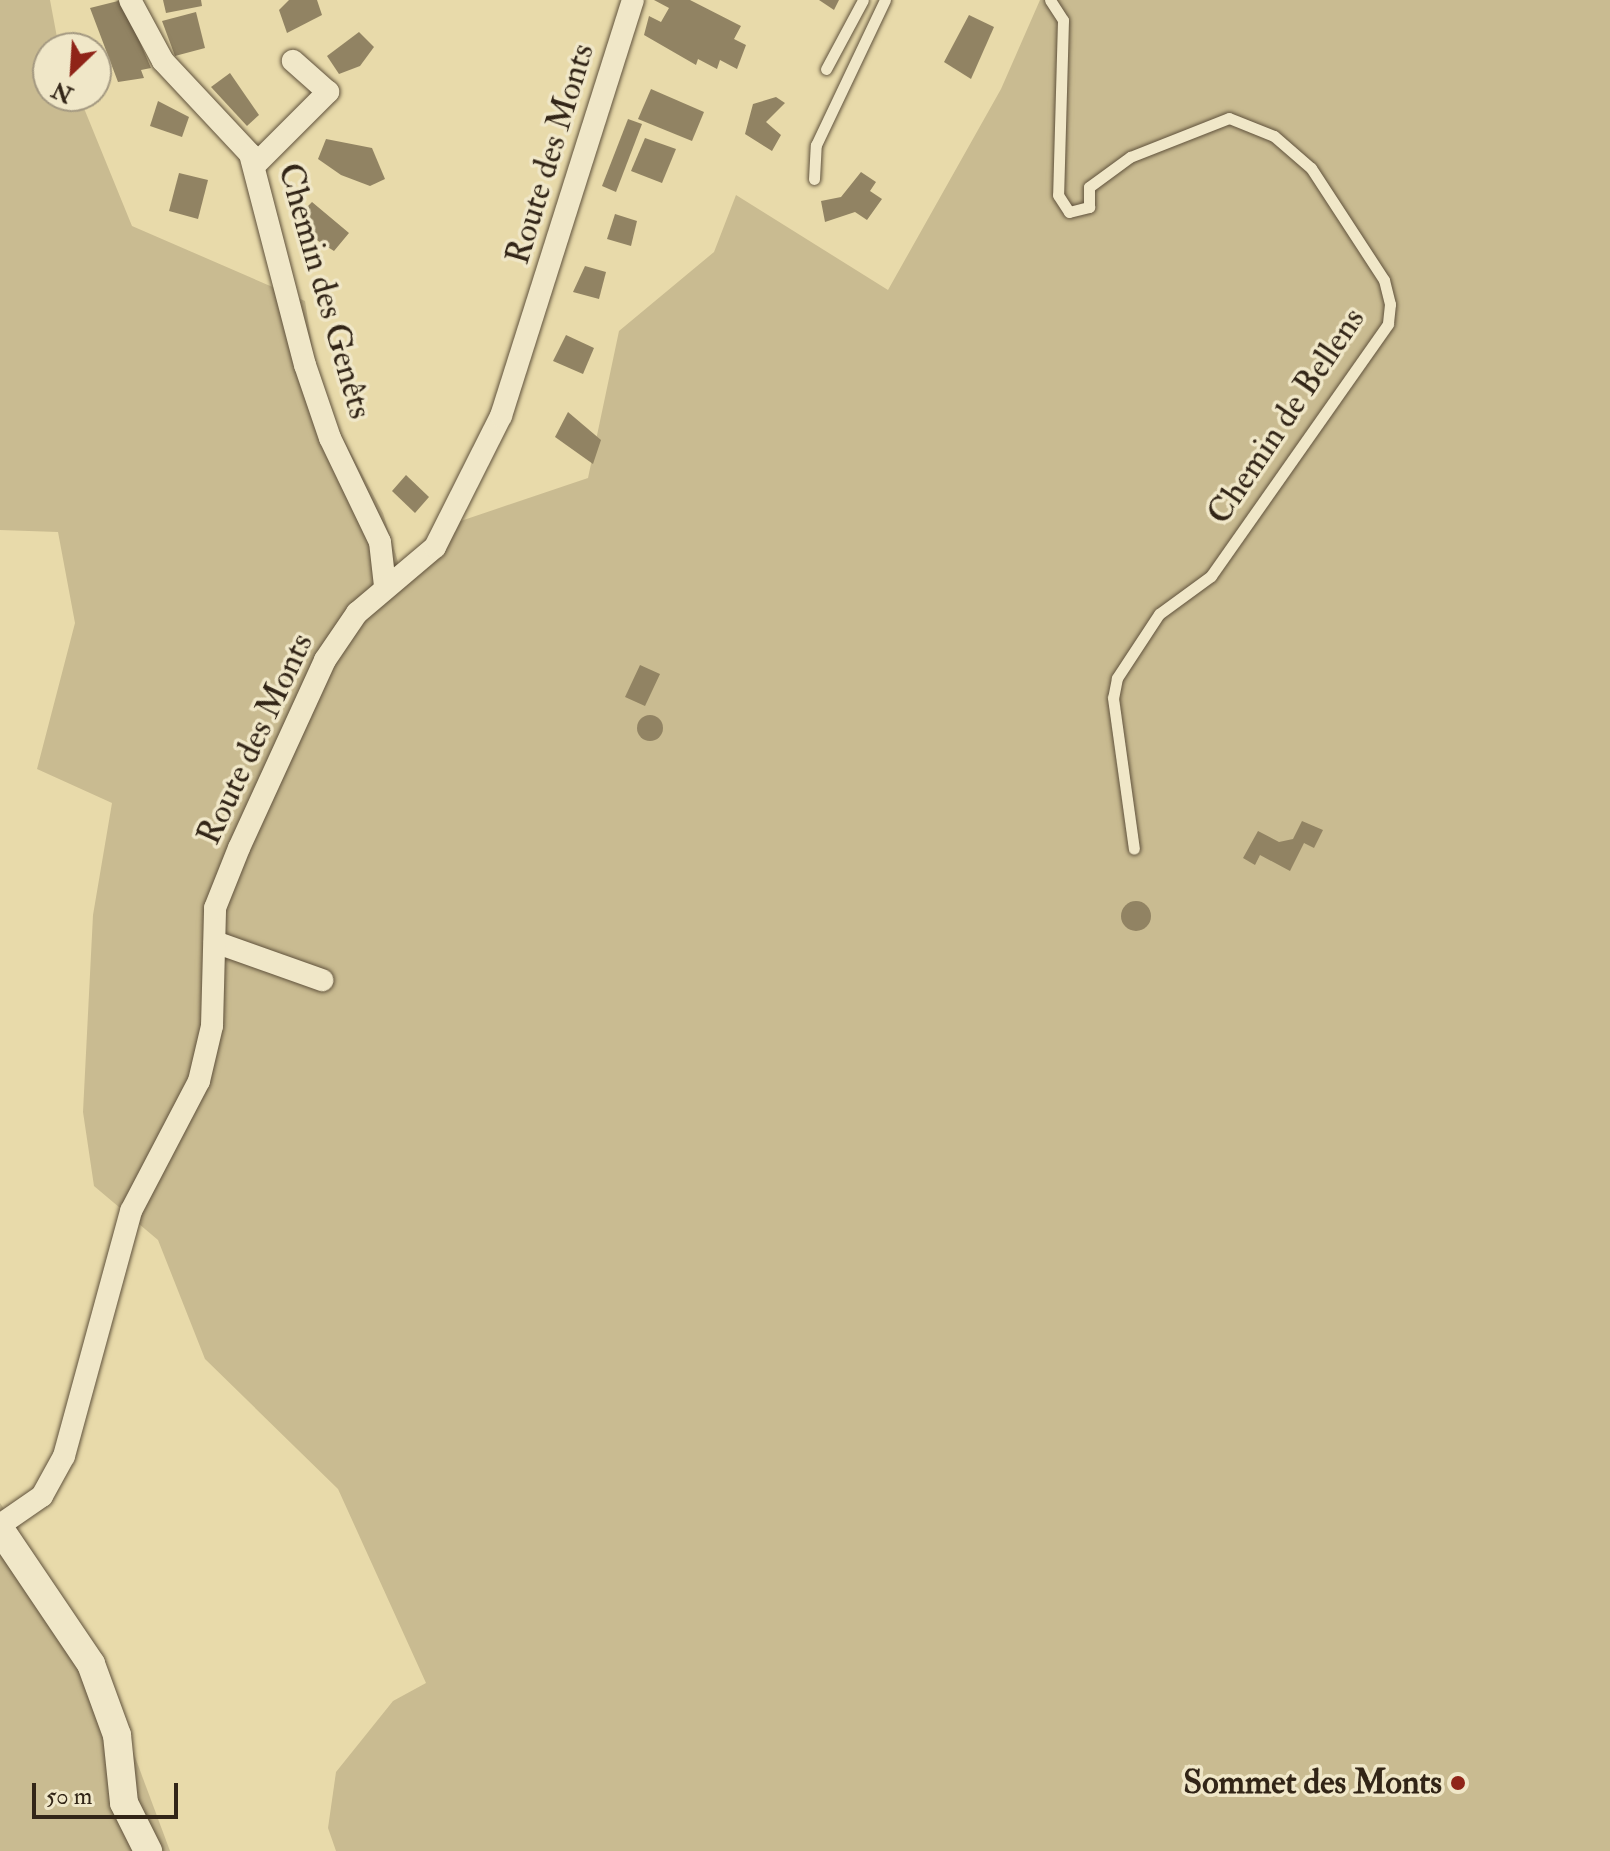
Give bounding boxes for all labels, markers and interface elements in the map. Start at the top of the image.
north arrow [32,32,112,112]
street label: Route des Monts [497,39,603,269]
text: N [48,75,78,109]
street label: Chemin des Genêts [269,158,381,424]
street label: Chemin de Bellens [1199,300,1373,532]
street label: Route des Monts [188,627,322,851]
place label: Sommet des Monts [1183,1763,1442,1803]
scale bar [36,1767,182,1817]
marker: Sommet des Monts [1449,1774,1467,1792]
text: 50 m [46,1781,92,1812]

